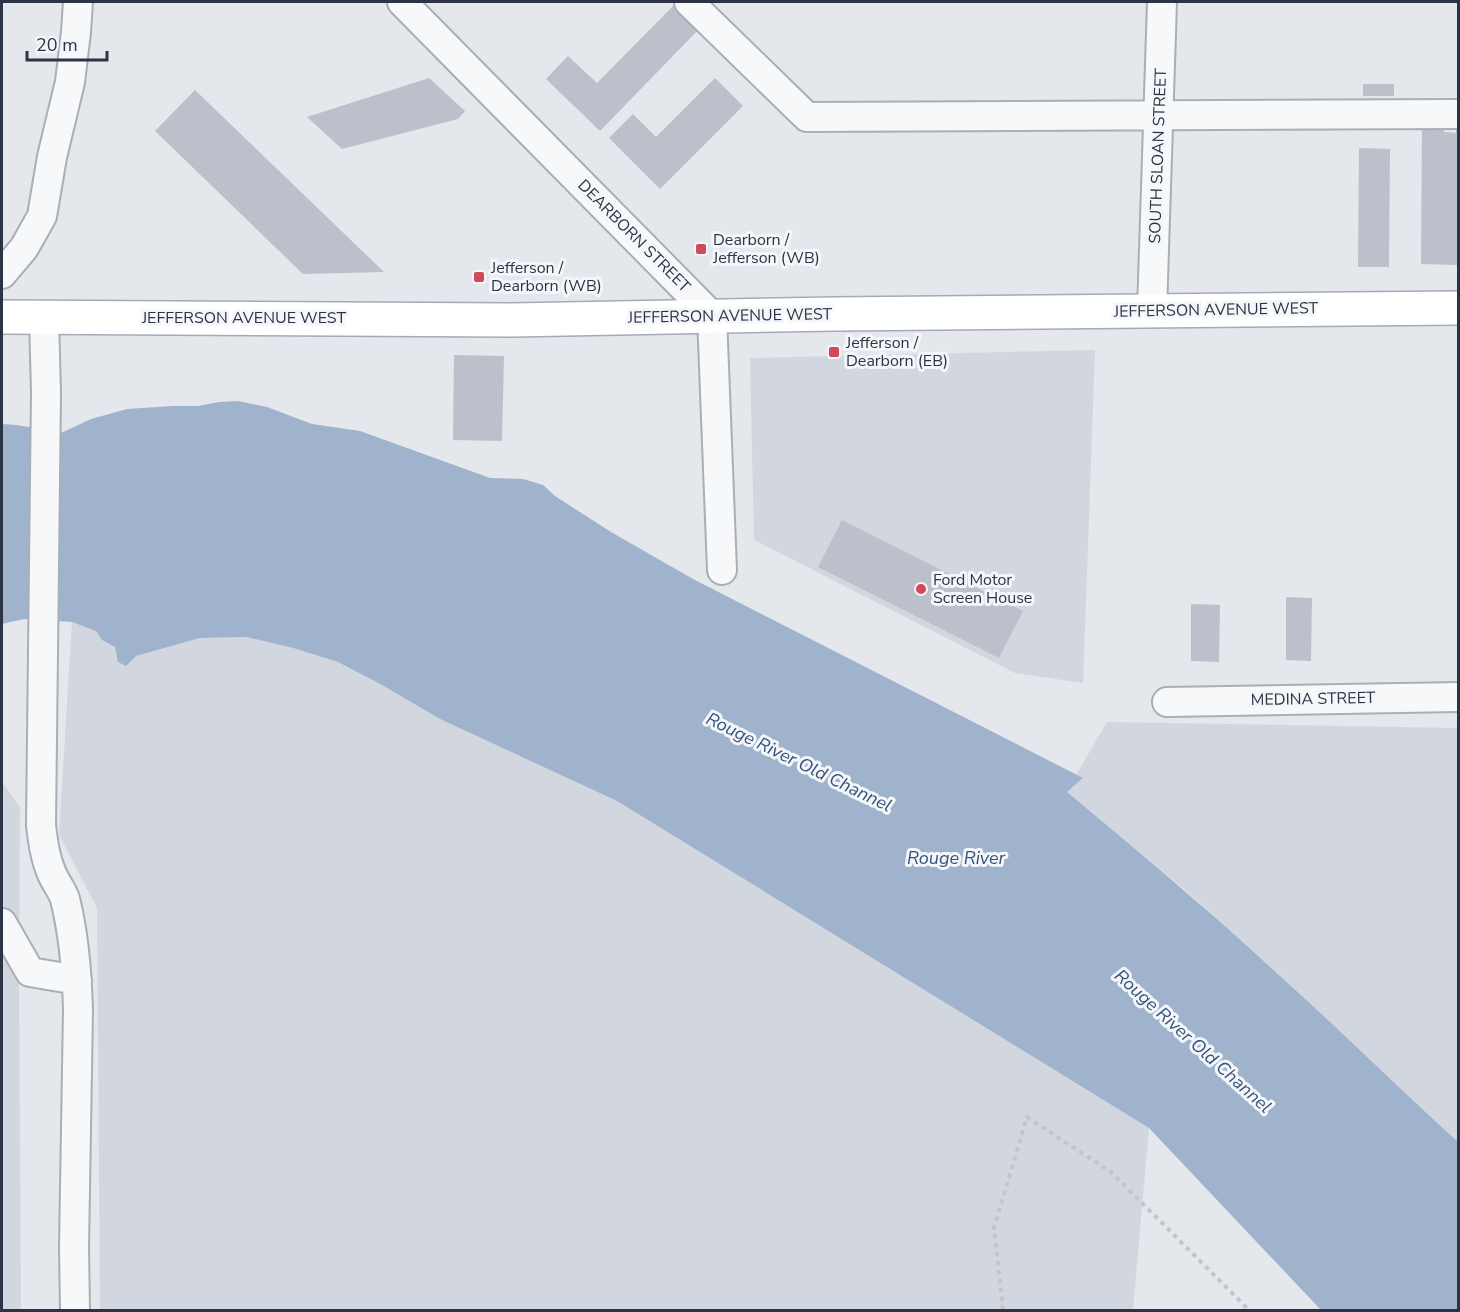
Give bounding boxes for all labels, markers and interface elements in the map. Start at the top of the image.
scale bar [27,24,106,62]
text: 20 m [36,33,78,57]
street label: SOUTH SLOAN STREET [1144,68,1172,244]
street label: DEARBORN STREET [573,175,695,297]
place label: Dearborn / Jefferson (WB) [712,229,820,269]
marker: Dearborn / Jefferson (WB) [694,242,708,256]
place label: Jefferson / Dearborn (WB) [490,257,602,297]
marker: Jefferson / Dearborn (WB) [472,270,486,284]
street label: JEFFERSON AVENUE WEST [1113,297,1319,323]
street label: JEFFERSON AVENUE WEST [627,303,833,329]
street label: JEFFERSON AVENUE WEST [141,307,346,329]
place label: Jefferson / Dearborn (EB) [845,332,948,372]
marker: Jefferson / Dearborn (EB) [827,345,841,359]
place label: Ford Motor Screen House [933,569,1032,609]
marker: Ford Motor Screen House [914,582,928,596]
street label: MEDINA STREET [1251,687,1376,711]
water label: Rouge River Old Channel [702,706,896,818]
water label: Rouge River [907,846,1006,870]
water label: Rouge River Old Channel [1109,964,1277,1118]

